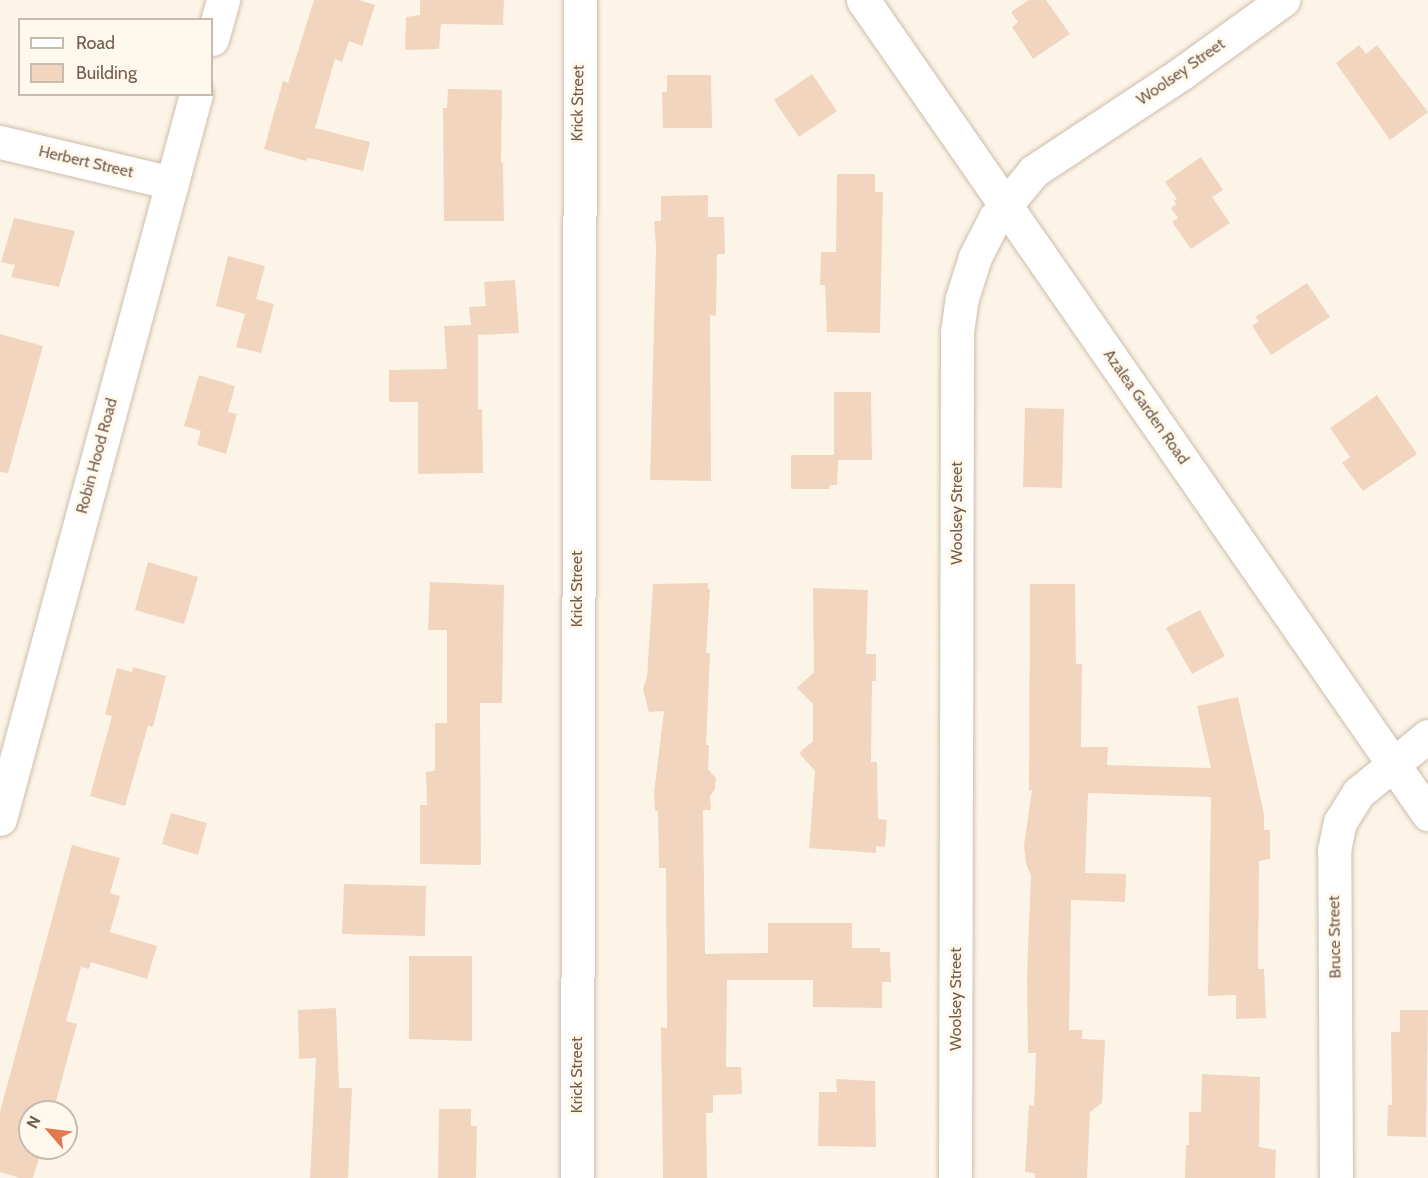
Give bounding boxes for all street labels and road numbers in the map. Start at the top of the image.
street label: Woolsey Street [1133,34,1229,110]
street label: Krick Street [568,65,588,141]
street label: Herbert Street [37,142,135,182]
street label: Azalea Garden Road [1099,346,1193,468]
street label: Robin Hood Road [72,396,122,516]
street label: Woolsey Street [947,461,967,565]
street label: Krick Street [567,551,587,627]
street label: Bruce Street [1325,895,1345,979]
street label: Woolsey Street [946,947,966,1051]
street label: Krick Street [567,1037,587,1113]

